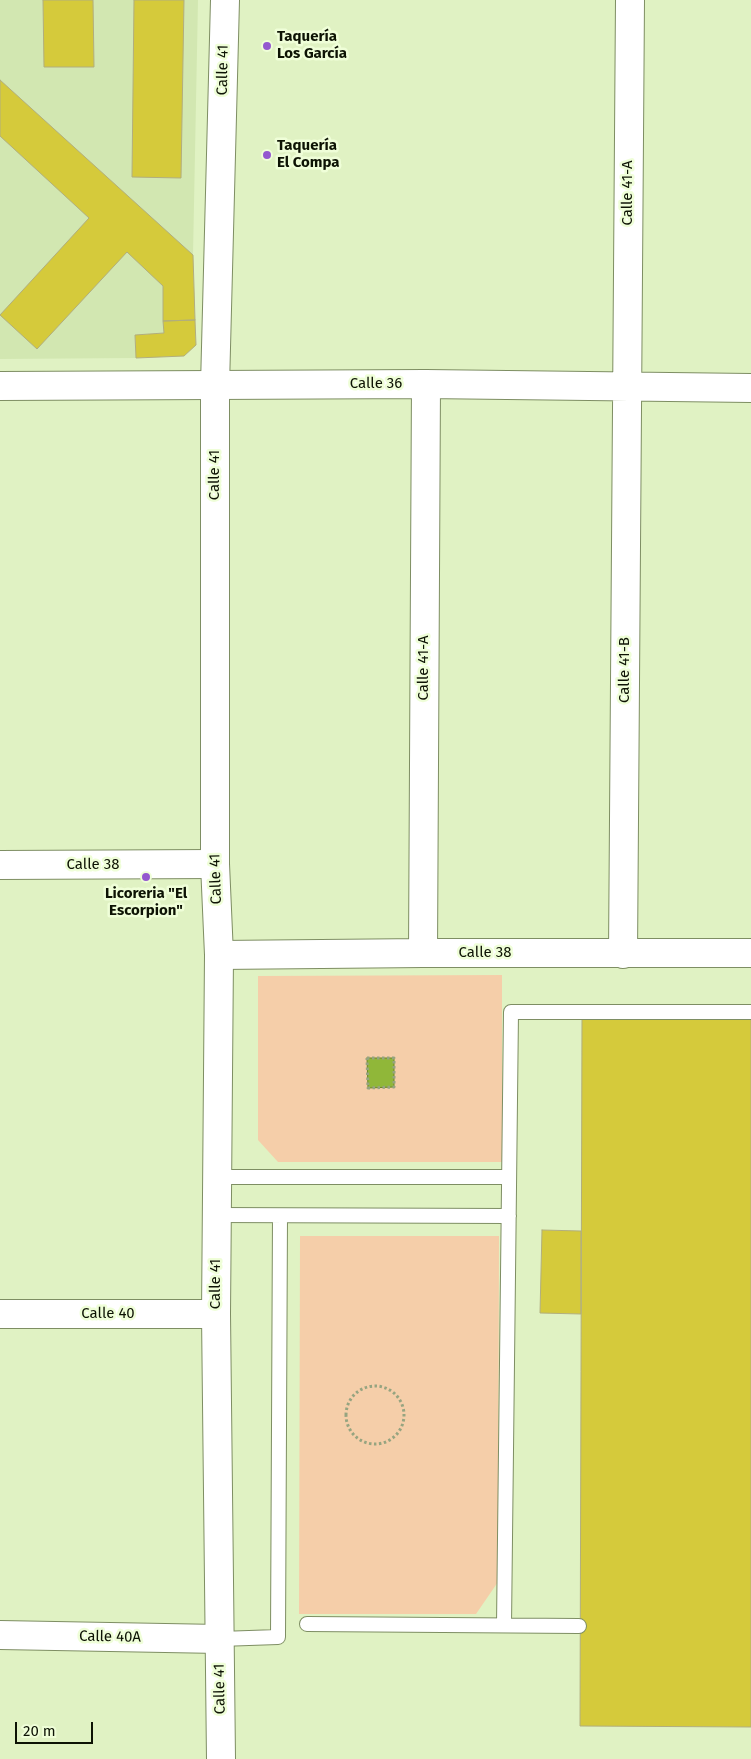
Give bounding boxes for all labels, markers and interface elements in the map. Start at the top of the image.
place label: Taquería Los García [277,28,347,63]
marker: Taquería Los García [261,40,273,52]
street label: Calle 41 [214,44,232,96]
place label: Taquería El Compa [277,137,340,172]
marker: Taquería El Compa [261,149,273,161]
street label: Calle 41-A [619,160,637,226]
street label: Calle 36 [350,375,402,393]
street label: Calle 41 [206,450,224,500]
street label: Calle 41-A [415,635,433,701]
street label: Calle 41-B [616,637,634,703]
street label: Calle 41 [206,853,226,905]
street label: Calle 38 [67,856,119,874]
marker: Licoreria "El Escorpion" [140,871,152,883]
place label: Licoreria "El Escorpion" [105,885,187,920]
street label: Calle 38 [459,944,511,962]
street label: Calle 41 [207,1259,225,1309]
street label: Calle 40 [81,1305,135,1323]
street label: Calle 40A [79,1627,141,1647]
street label: Calle 41 [211,1663,229,1715]
scale bar [18,1712,95,1744]
text: 20 m [23,1722,56,1740]

